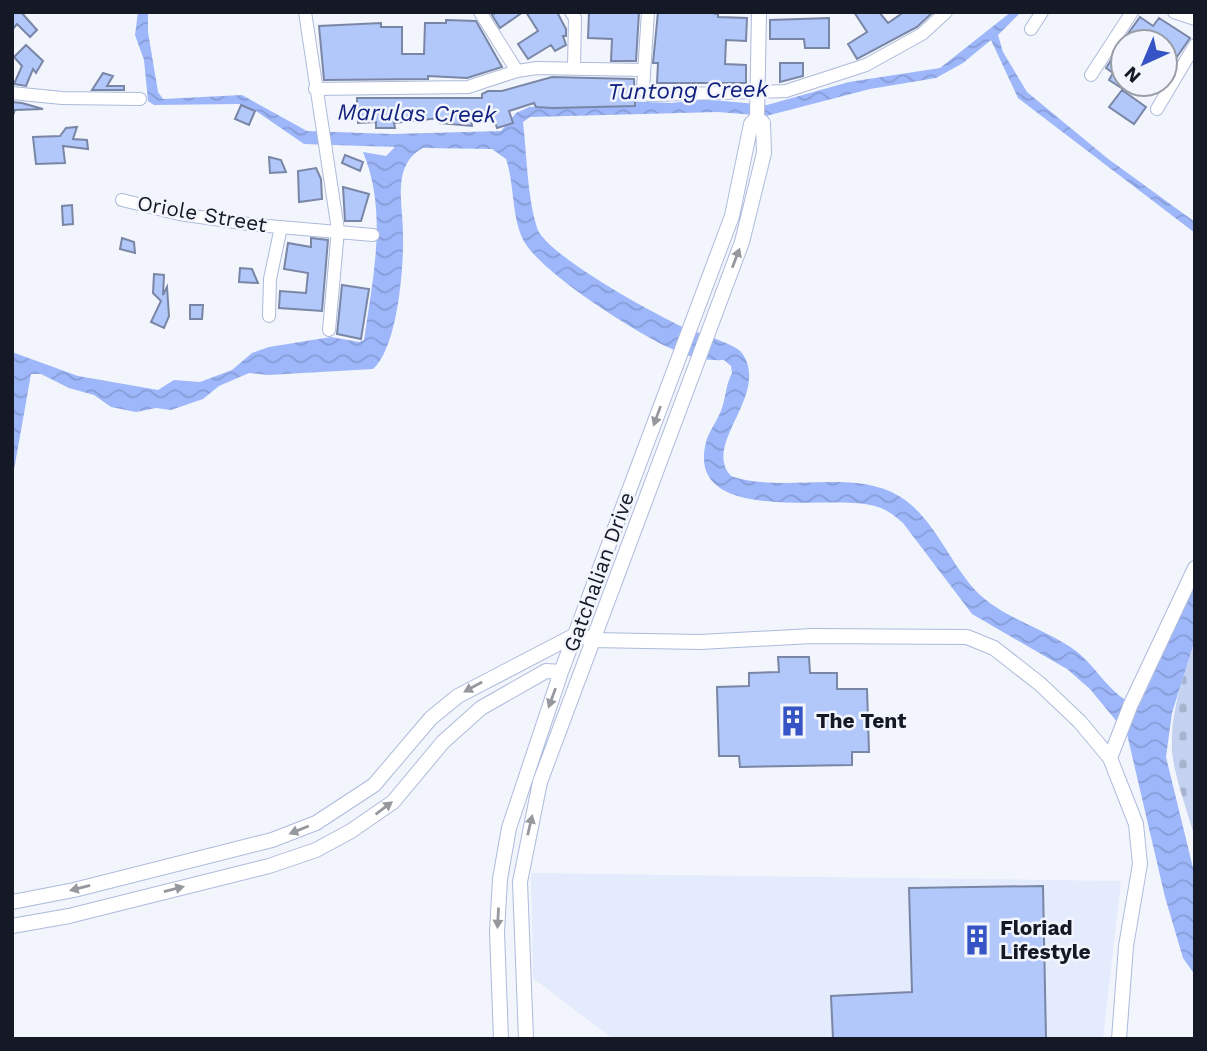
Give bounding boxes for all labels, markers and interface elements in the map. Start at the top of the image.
north arrow [1109,28,1179,98]
text: N [1119,62,1146,88]
water label: Tuntong Creek [607,76,770,105]
water label: Marulas Creek [337,99,498,128]
street label: Oriole Street [135,190,269,237]
one-way arrow [730,248,741,269]
one-way arrow [651,406,662,427]
street label: Gatchalian Drive [558,488,639,655]
one-way arrow [463,681,482,693]
one-way arrow [546,688,557,709]
building icon: The Tent [776,704,810,738]
place label: The Tent [816,708,906,733]
one-way arrow [375,801,393,815]
one-way arrow [525,814,536,836]
one-way arrow [289,825,310,836]
one-way arrow [69,883,91,894]
one-way arrow [163,883,185,894]
one-way arrow [492,907,503,929]
place label: Floriad Lifestyle [1000,915,1091,964]
building icon: Floriad Lifestyle [960,923,994,957]

